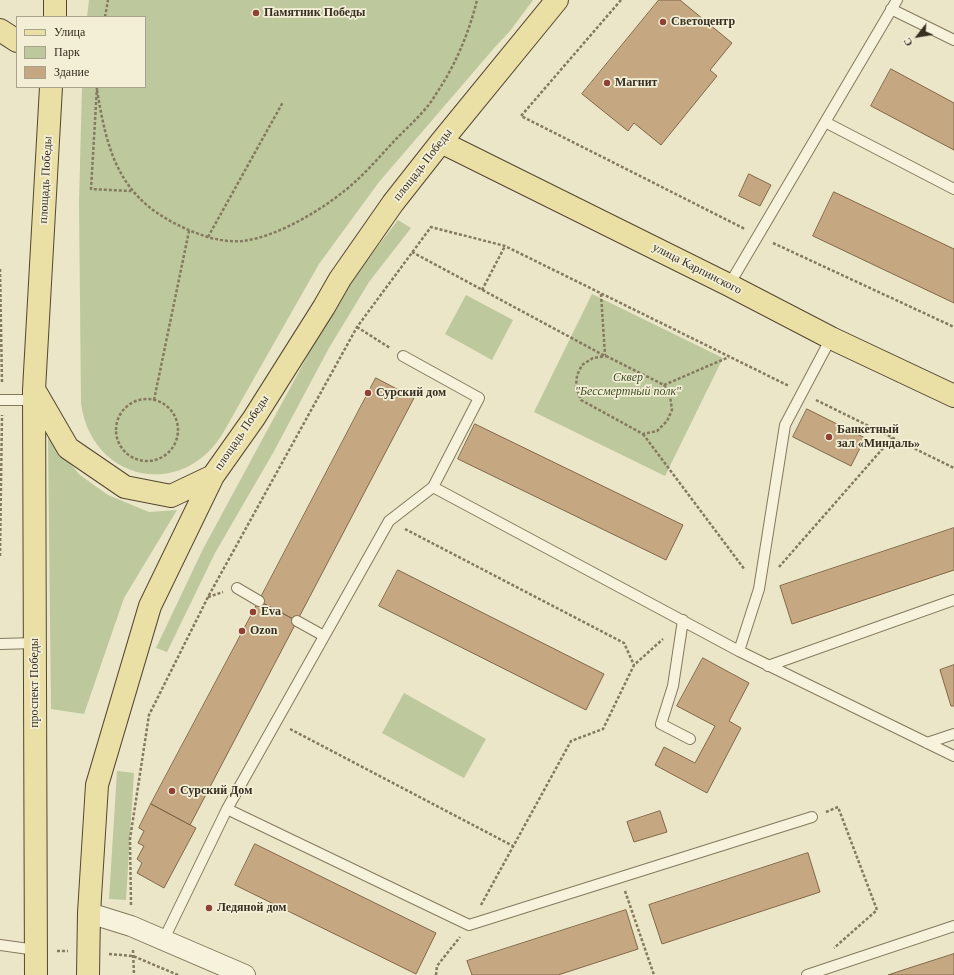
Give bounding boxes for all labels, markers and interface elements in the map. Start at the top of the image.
place label: Памятник Победы [264,6,365,20]
marker: Памятник Победы [251,8,261,18]
place label: Светоцентр [671,15,735,29]
legend [16,16,146,88]
north arrow [898,16,938,56]
marker: Светоцентр [658,17,668,27]
text: Улица [54,25,85,39]
text: С [901,36,915,49]
text: Парк [54,45,80,59]
text: Здание [54,65,89,79]
place label: Магнит [615,76,657,90]
marker: Магнит [602,78,612,88]
street label: площадь Победы [390,126,456,204]
street label: площадь Победы [37,136,55,224]
street label: улица Карпинского [650,240,744,298]
park label: Сквер "Бессмертный полк" [575,371,681,399]
place label: Сурский дом [376,386,446,400]
marker: Сурский дом [363,388,373,398]
street label: площадь Победы [212,393,272,473]
place label: Банкетный зал «Миндаль» [837,423,920,451]
marker: Банкетный зал «Миндаль» [824,432,834,442]
place label: Eva [261,605,281,619]
marker: Eva [248,607,258,617]
place label: Ozon [250,624,277,638]
marker: Ozon [237,626,247,636]
street label: проспект Победы [28,638,42,728]
place label: Сурский Дом [180,784,252,798]
marker: Сурский Дом [167,786,177,796]
place label: Ледяной дом [217,901,286,915]
marker: Ледяной дом [204,903,214,913]

